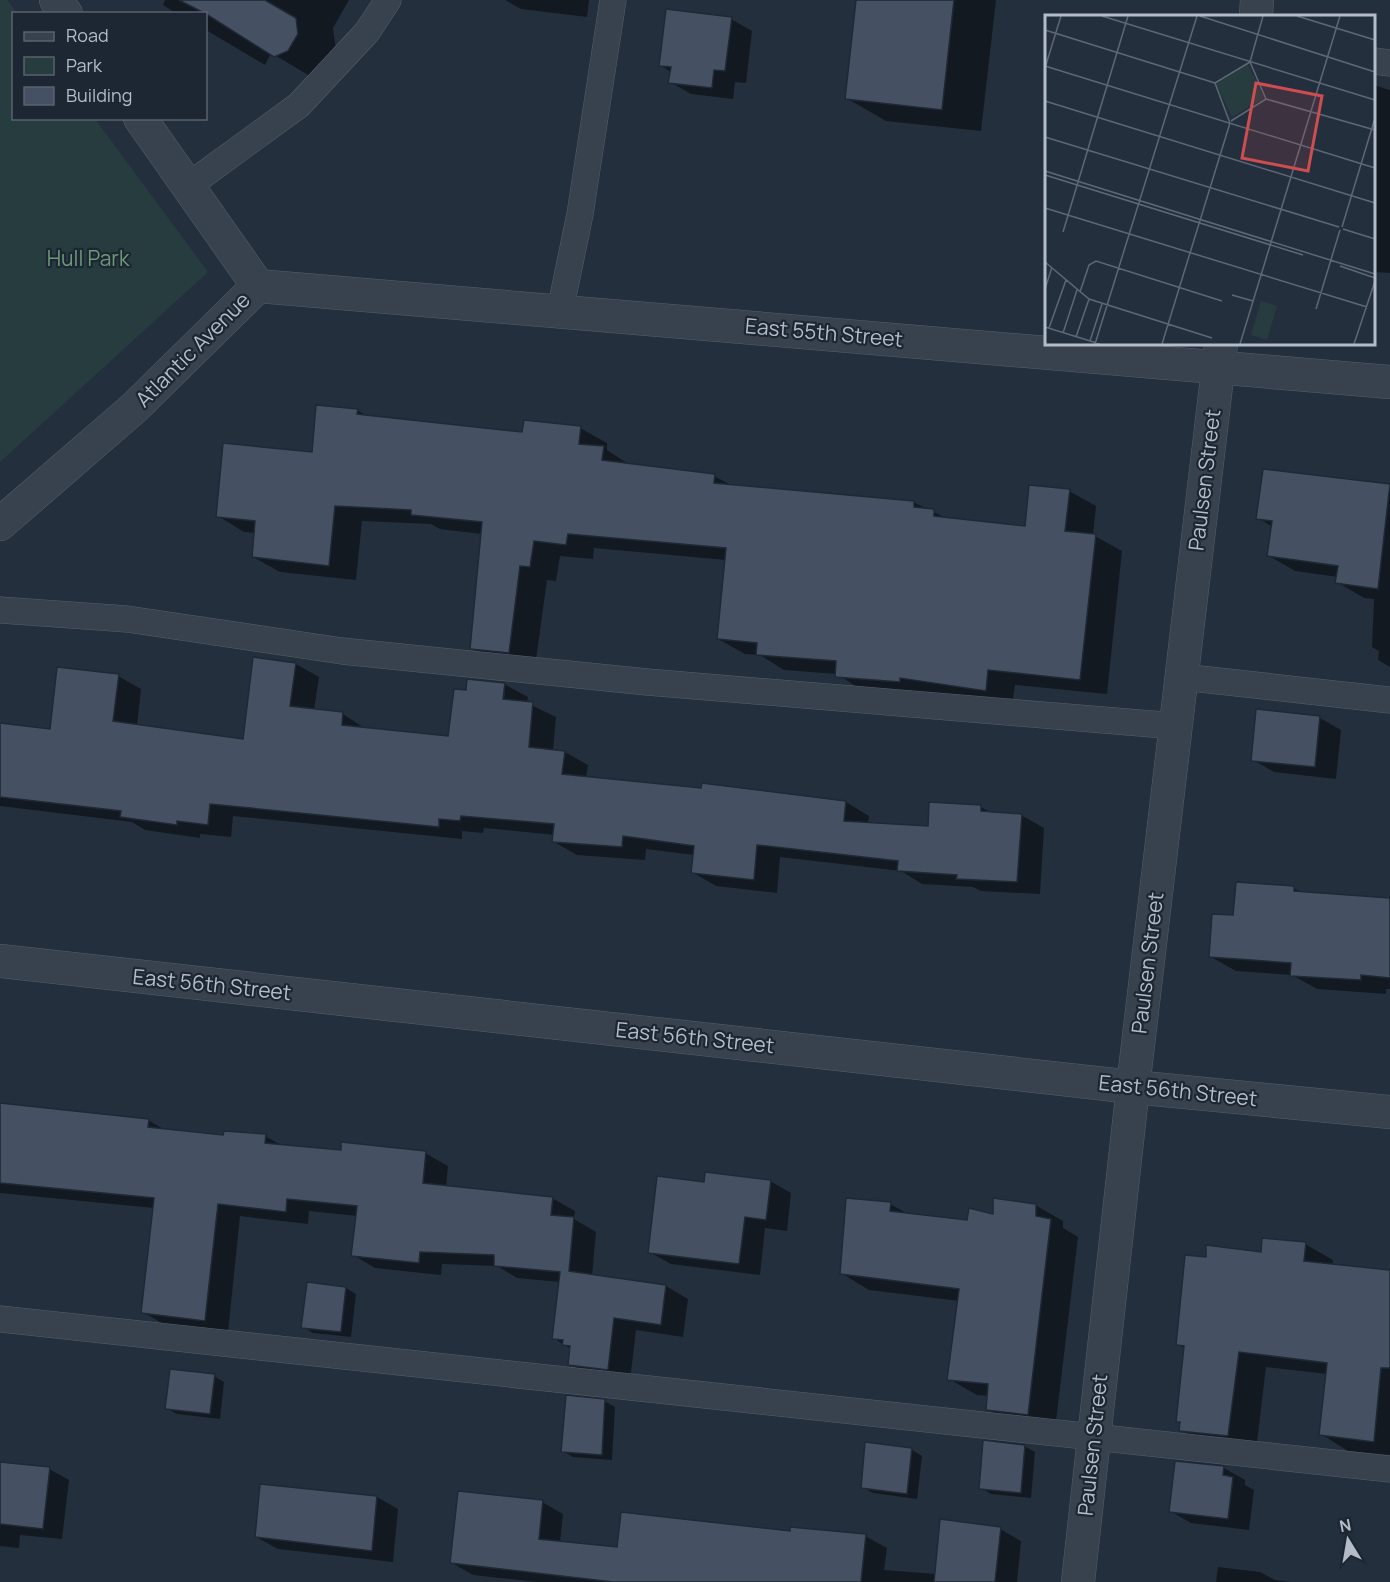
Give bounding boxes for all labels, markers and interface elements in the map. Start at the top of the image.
legend [12,12,207,120]
inset map [1045,15,1375,345]
text: Road [66,23,109,47]
text: Park [66,53,103,77]
text: Building [66,83,132,107]
park label: Hull Park [47,244,130,272]
street label: Atlantic Avenue [129,286,256,413]
street label: East 55th Street [744,311,904,353]
street label: Paulsen Street [1181,407,1227,552]
street label: Paulsen Street [1124,890,1170,1035]
street label: East 56th Street [131,962,293,1006]
street label: East 56th Street [614,1015,776,1059]
street label: East 56th Street [1097,1068,1259,1112]
street label: Paulsen Street [1071,1373,1113,1517]
north arrow [1318,1510,1378,1570]
text: N [1337,1513,1353,1537]

